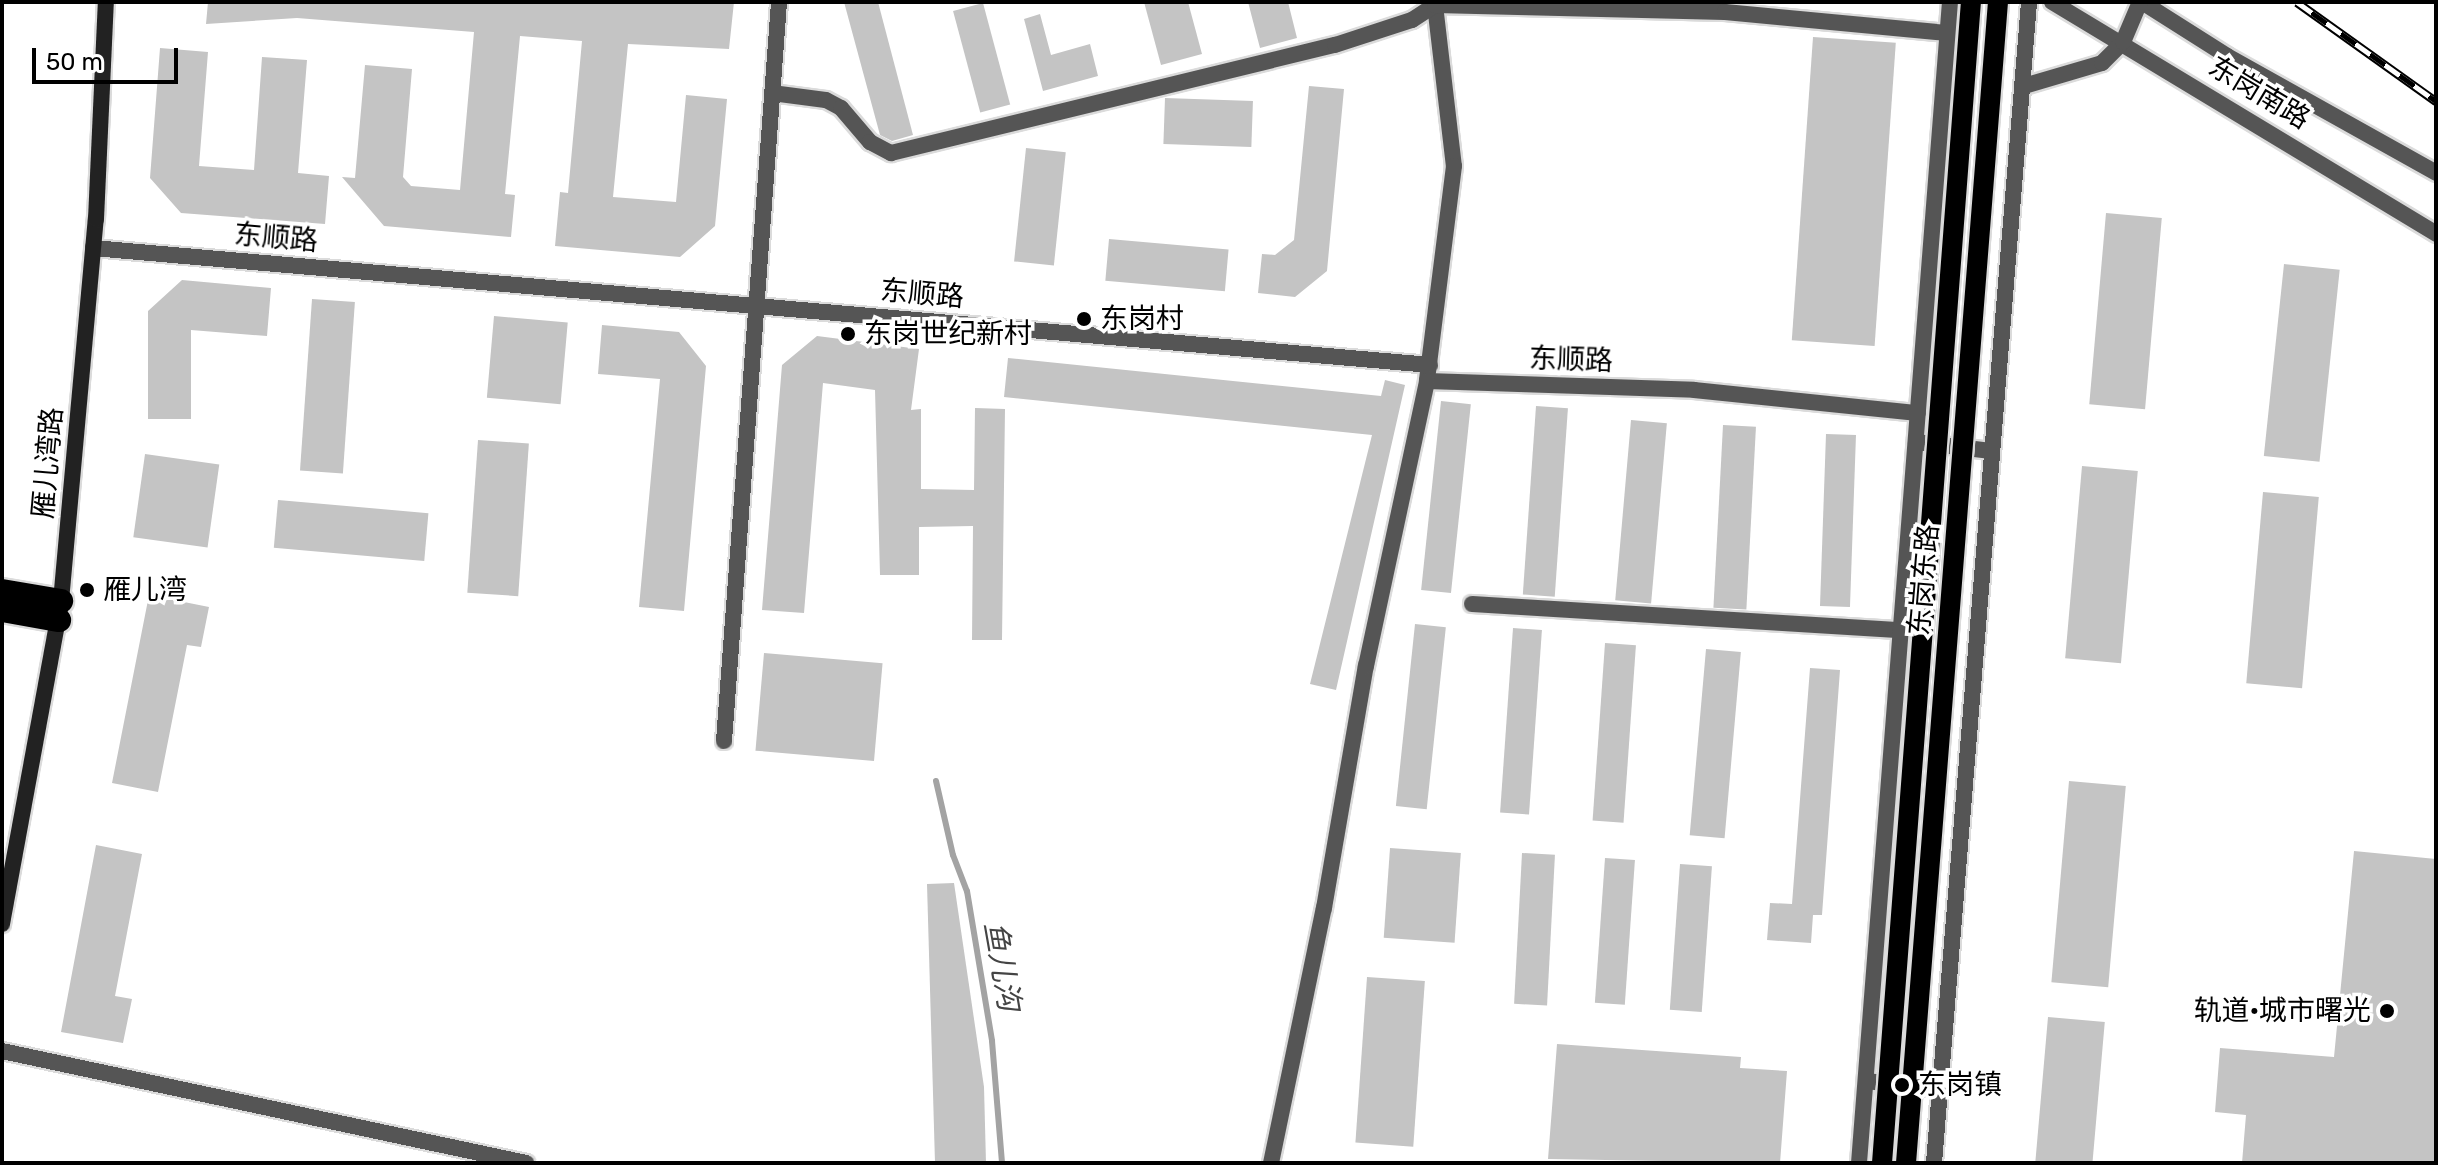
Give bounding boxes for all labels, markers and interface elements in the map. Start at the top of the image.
scale bar [36,32,182,82]
text: 50 m [46,48,103,76]
street label: 东岗南路 [2202,50,2316,136]
street label: 东顺路 [233,218,319,258]
street label: 东顺路 [879,274,965,314]
place label: 东岗村 [1100,302,1184,336]
marker: 东岗村 [1075,310,1093,328]
place label: 东岗世纪新村 [864,317,1032,351]
marker: 东岗世纪新村 [839,325,857,343]
street label: 东顺路 [1528,342,1614,378]
street label: 雁儿湾路 [26,406,70,520]
street label: 东岗东路 [1902,523,1946,637]
place label: 雁儿湾 [103,573,187,607]
marker: 雁儿湾 [78,581,96,599]
water label: 鱼儿沟 [976,919,1028,1013]
place label: 轨道·城市曙光 [2194,994,2371,1028]
marker: 轨道·城市曙光 [2378,1002,2396,1020]
place label: 东岗镇 [1918,1068,2002,1102]
marker: 东岗镇 [1893,1076,1911,1094]

